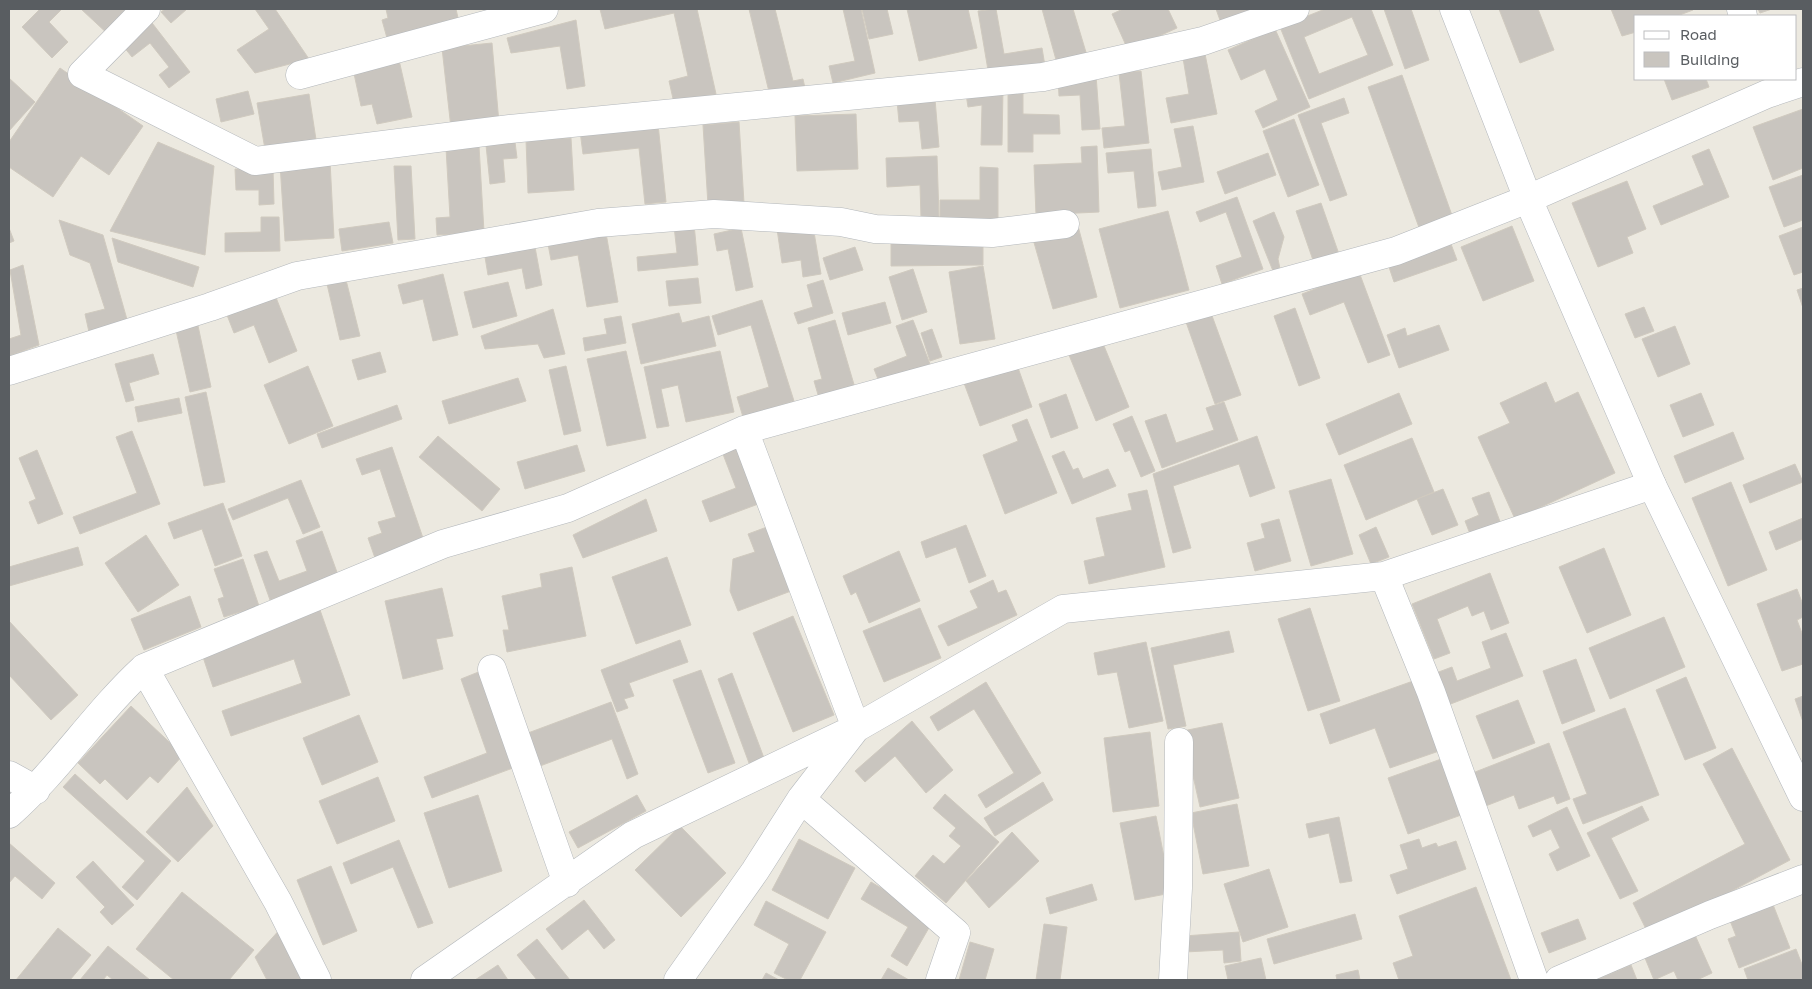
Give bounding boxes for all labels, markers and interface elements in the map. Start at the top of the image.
legend [1634,15,1797,80]
text: Road [1680,25,1717,43]
text: Building [1680,50,1740,68]

